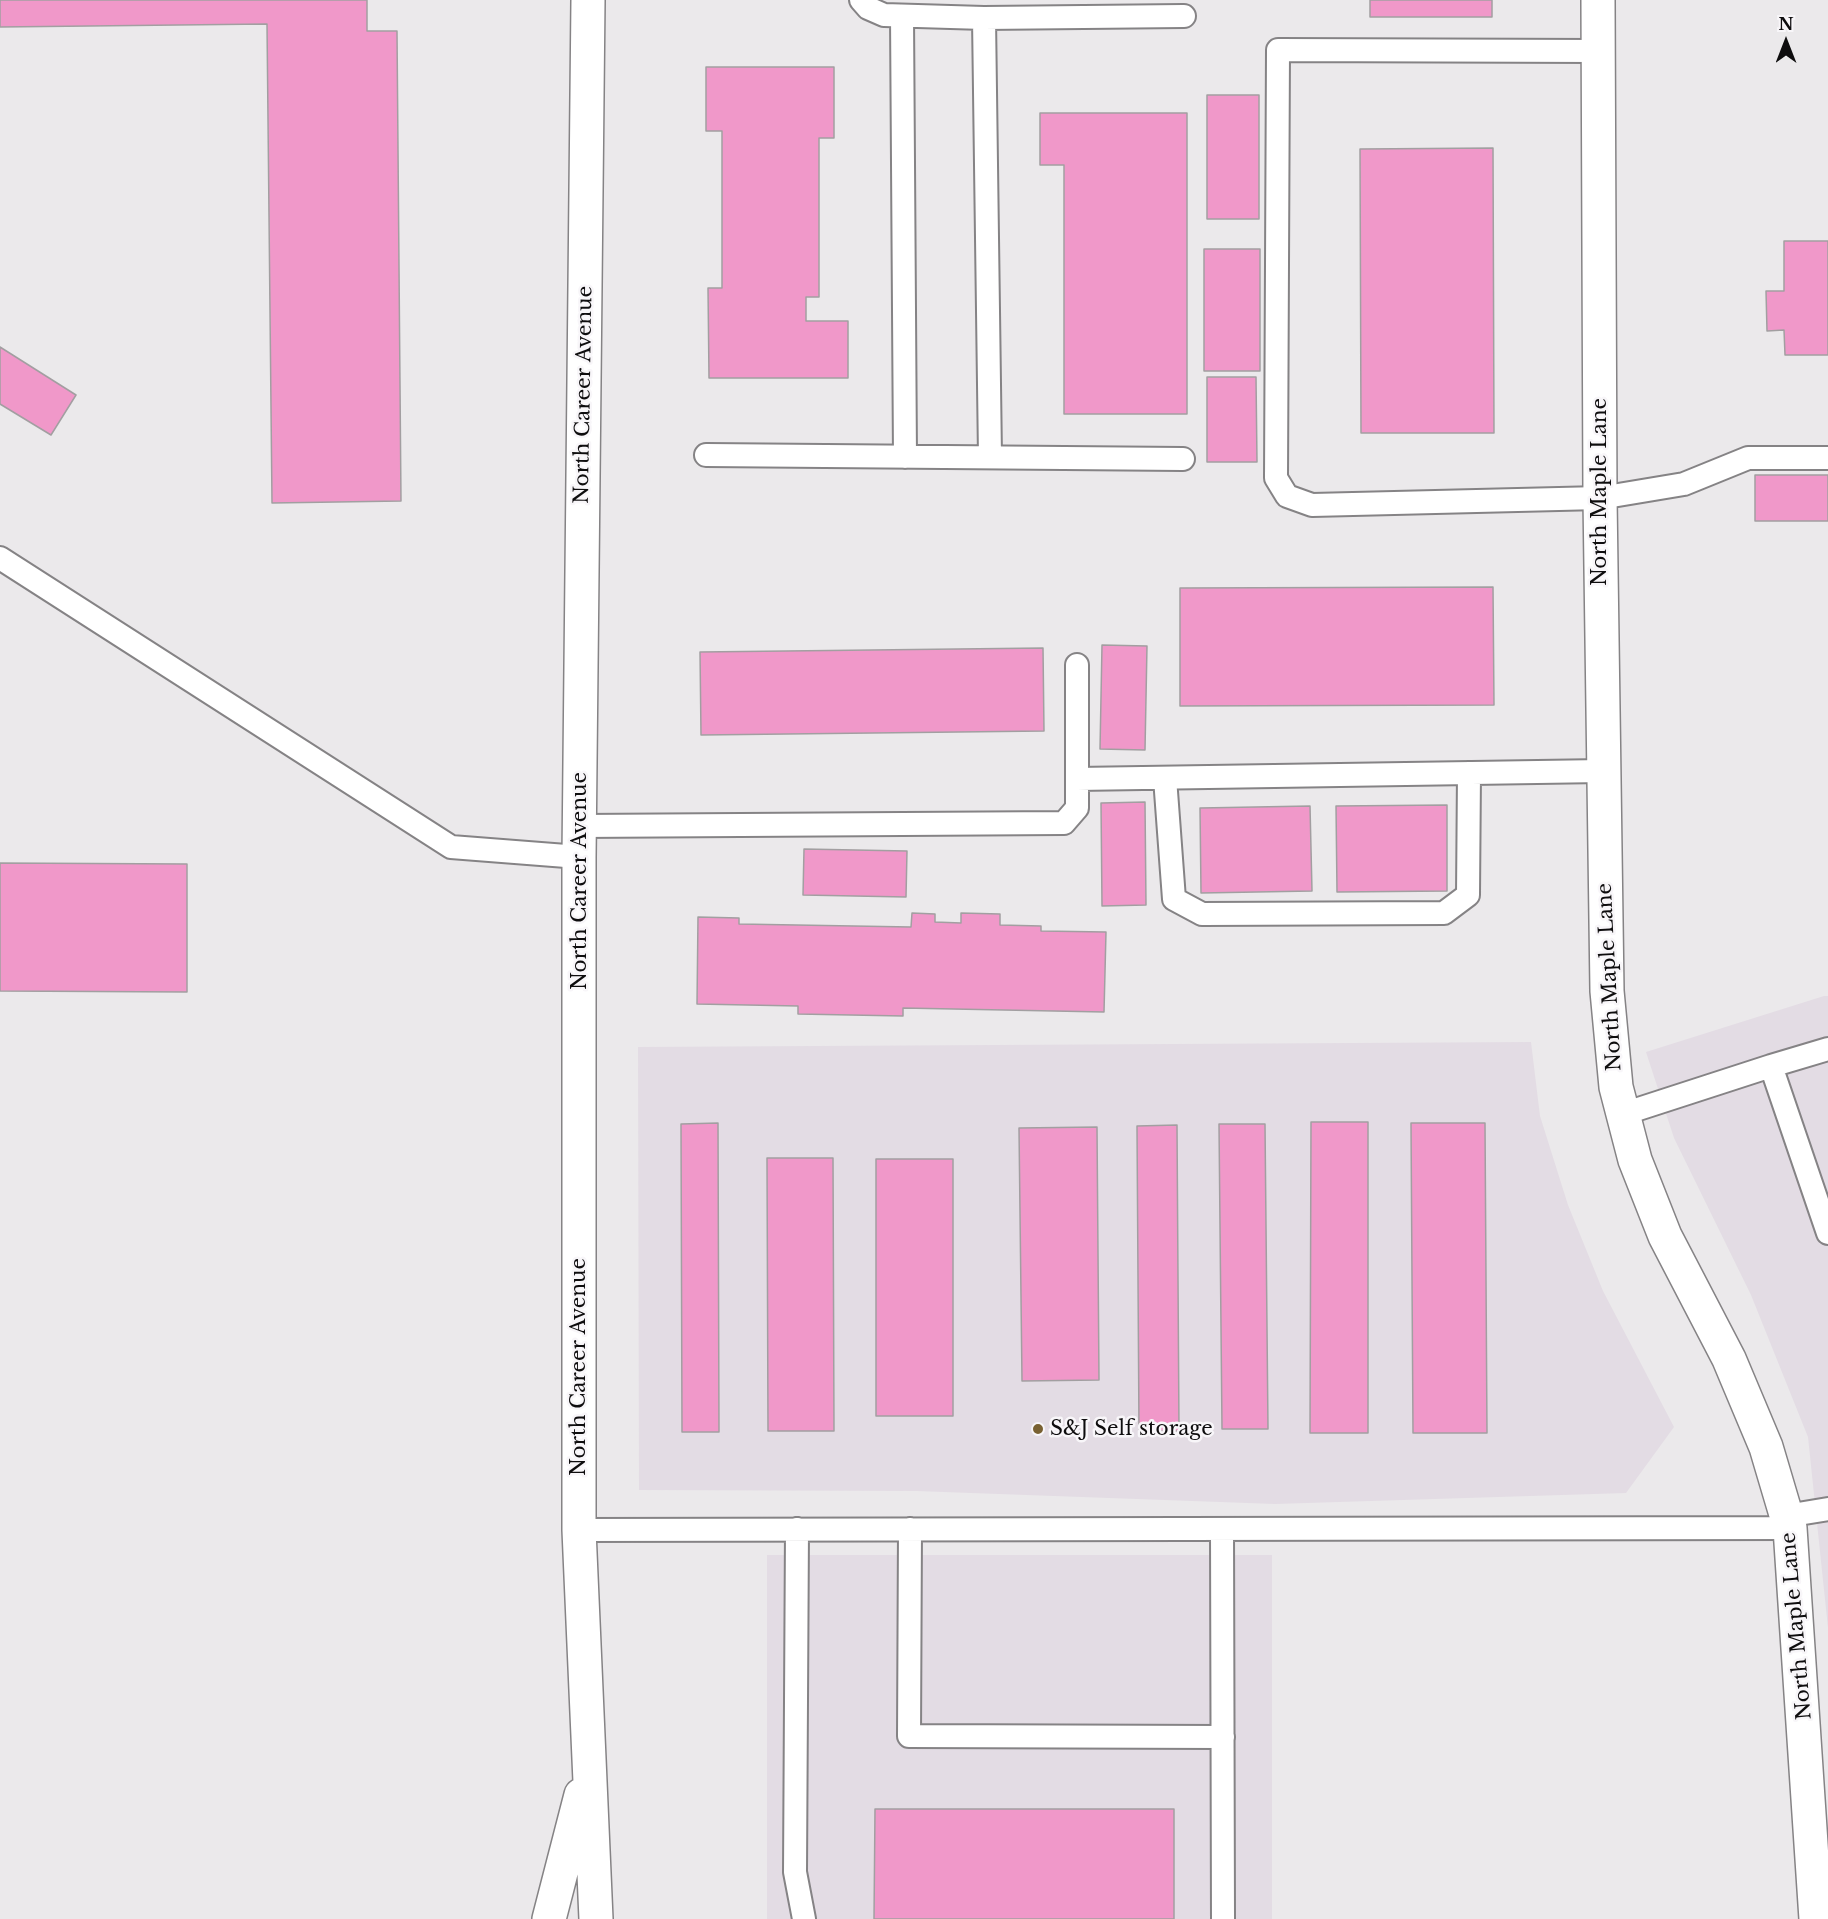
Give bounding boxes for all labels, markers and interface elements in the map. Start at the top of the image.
north arrow [1756,12,1816,72]
text: N [1778,14,1794,34]
street label: North Career Avenue [570,286,598,504]
street label: North Maple Lane [1588,398,1612,586]
street label: North Career Avenue [568,772,592,990]
street label: North Maple Lane [1593,882,1627,1072]
street label: North Career Avenue [567,1258,591,1476]
place label: S&J Self storage [1050,1417,1213,1441]
marker: S&J Self storage [1031,1422,1045,1436]
street label: North Maple Lane [1777,1531,1817,1721]

